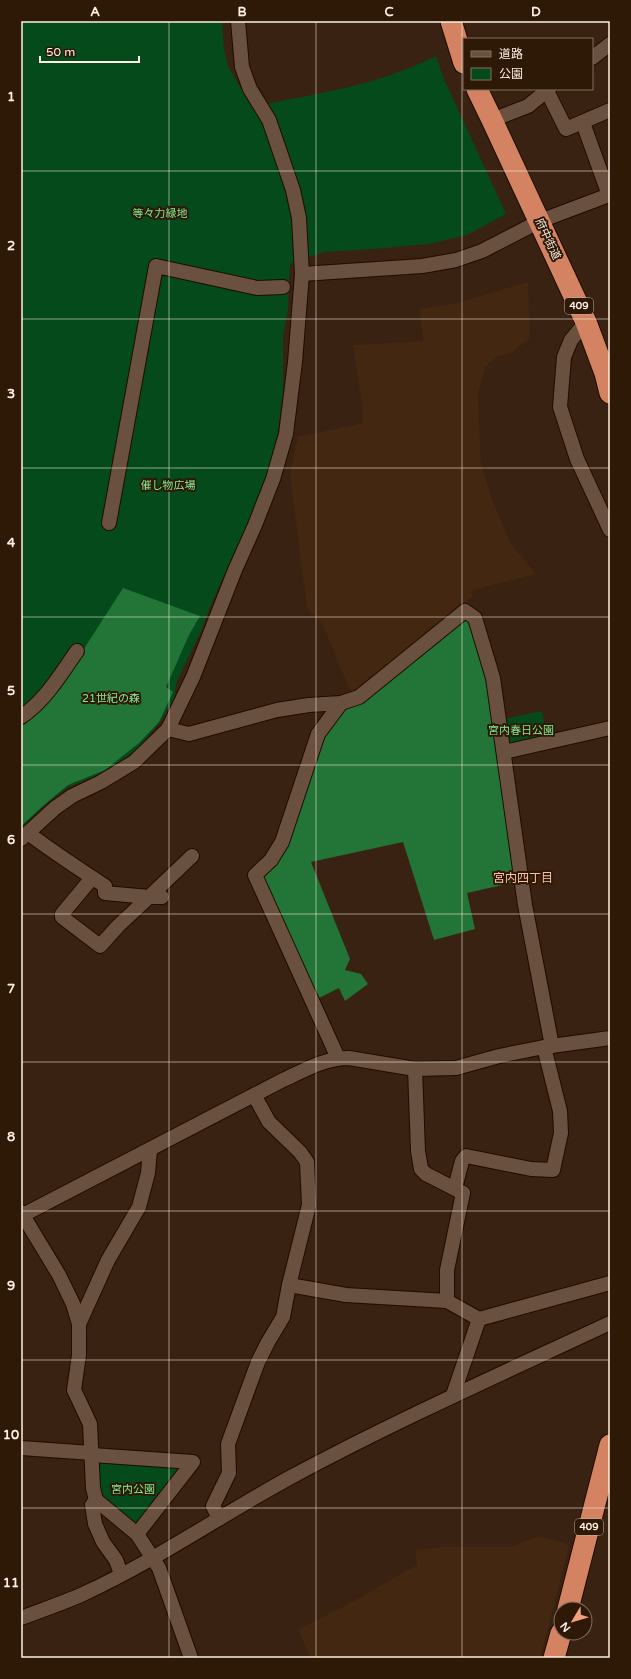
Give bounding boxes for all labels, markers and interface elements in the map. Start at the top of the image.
text: A [90,4,100,20]
text: B [237,4,247,20]
text: C [384,4,394,20]
text: D [531,4,541,20]
scale bar [40,38,139,64]
legend [463,38,593,90]
text: 50 m [46,45,75,59]
text: 道路 [499,47,523,61]
text: 公園 [499,67,523,81]
text: 1 [7,89,15,105]
park label: 等々力緑地 [133,207,188,220]
street label: 府中街道 [533,216,563,262]
text: 2 [7,238,15,254]
road number: 409 [565,298,593,314]
text: 3 [7,386,15,402]
park label: 催し物広場 [141,479,196,492]
text: 4 [7,535,16,551]
text: 5 [7,683,15,699]
park label: 21世紀の森 [82,692,140,705]
park label: 宮内春日公園 [488,724,554,737]
text: 6 [7,832,15,848]
district label: 宮内四丁目 [493,871,553,885]
text: 7 [7,981,15,997]
text: 8 [7,1129,15,1145]
text: 9 [7,1278,15,1294]
text: 10 [3,1427,19,1443]
park label: 宮内公園 [111,1483,155,1496]
road number: 409 [575,1519,603,1535]
text: 11 [3,1575,19,1591]
north arrow [553,1601,593,1641]
text: N [558,1619,573,1634]

